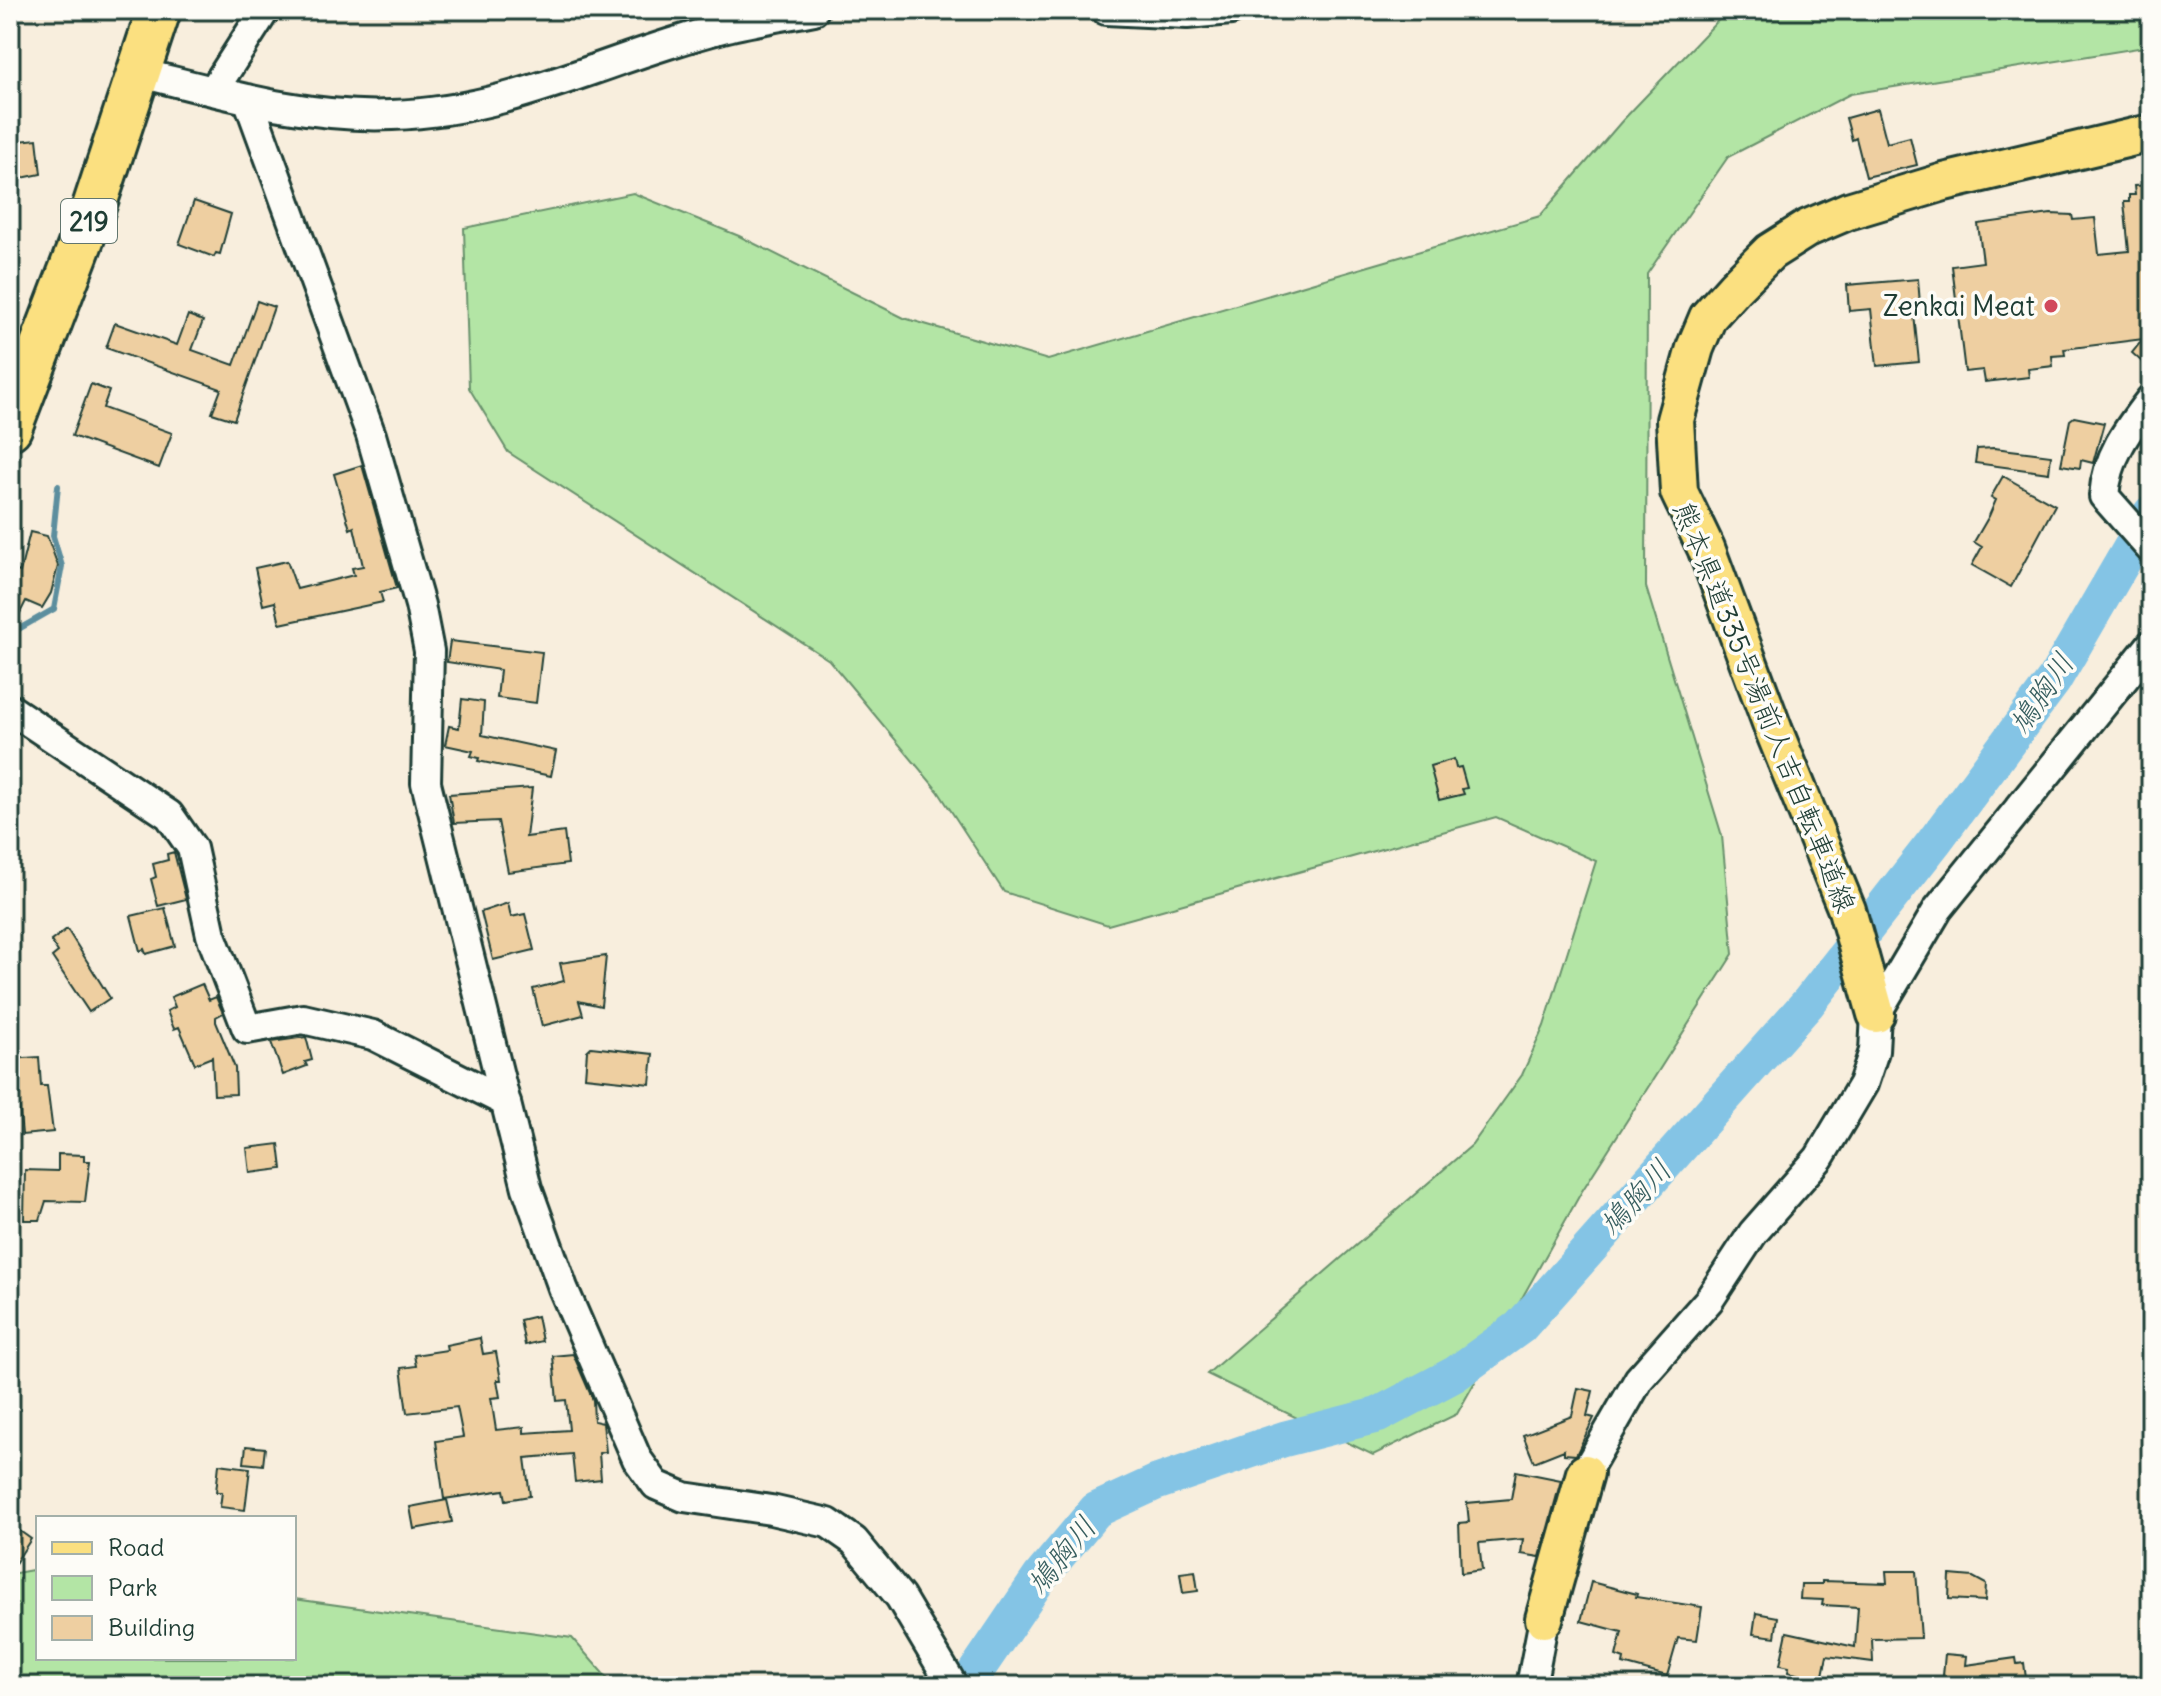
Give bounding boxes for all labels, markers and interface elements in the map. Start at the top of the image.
road number: 219 [61,199,117,243]
place label: Zenkai Meat [1883,288,2035,324]
marker: Zenkai Meat [2042,297,2060,315]
street label: 熊本県道335号湯前人吉自転車道線 [1666,496,1864,918]
water label: 鳩胸川 [2000,645,2082,741]
water label: 鳩胸川 [1591,1151,1679,1243]
water label: 鳩胸川 [1018,1508,1104,1602]
legend [36,1516,296,1660]
text: Road [108,1532,164,1562]
text: Park [108,1572,158,1602]
text: Building [108,1612,195,1642]

